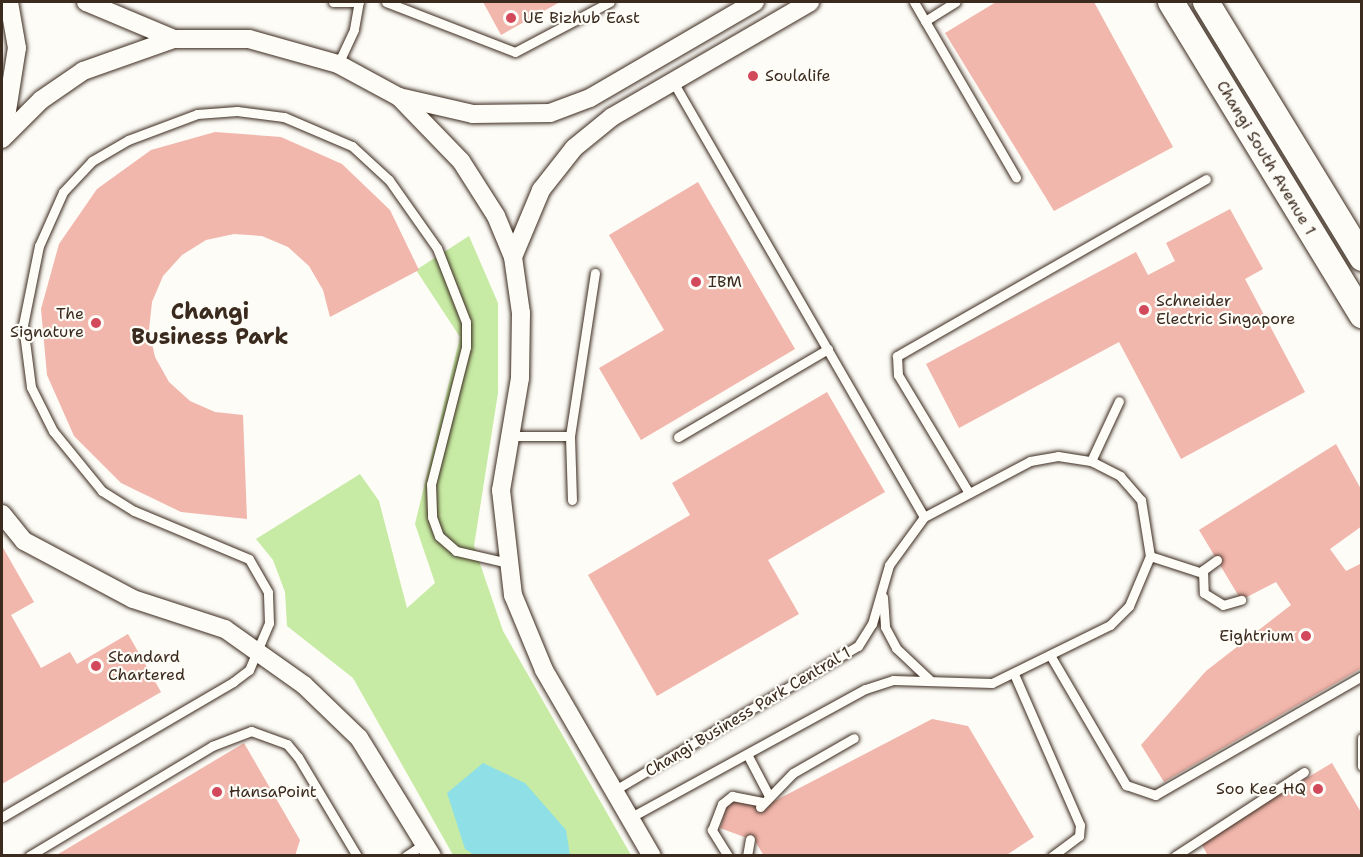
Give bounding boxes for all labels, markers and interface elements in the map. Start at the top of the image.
place label: UE Bizhub East [523,8,640,28]
marker: UE Bizhub East [504,11,518,25]
place label: Soulalife [765,66,831,86]
marker: Soulalife [746,69,760,83]
street label: Changi South Avenue 1 [1212,77,1320,239]
place label: IBM [708,272,742,292]
marker: IBM [689,275,703,289]
place label: Schneider Electric Singapore [1156,291,1295,329]
district label: Changi Business Park [131,298,289,350]
marker: Schneider Electric Singapore [1137,303,1151,317]
place label: The Signature [10,304,84,342]
marker: The Signature [89,316,103,330]
place label: Eightrium [1219,626,1294,646]
marker: Eightrium [1299,629,1313,643]
street label: Changi Business Park Central 1 [642,643,854,781]
place label: Standard Chartered [108,647,185,685]
marker: Standard Chartered [89,659,103,673]
place label: Soo Kee HQ [1216,779,1306,799]
place label: HansaPoint [229,782,317,802]
marker: Soo Kee HQ [1311,782,1325,796]
marker: HansaPoint [210,785,224,799]

